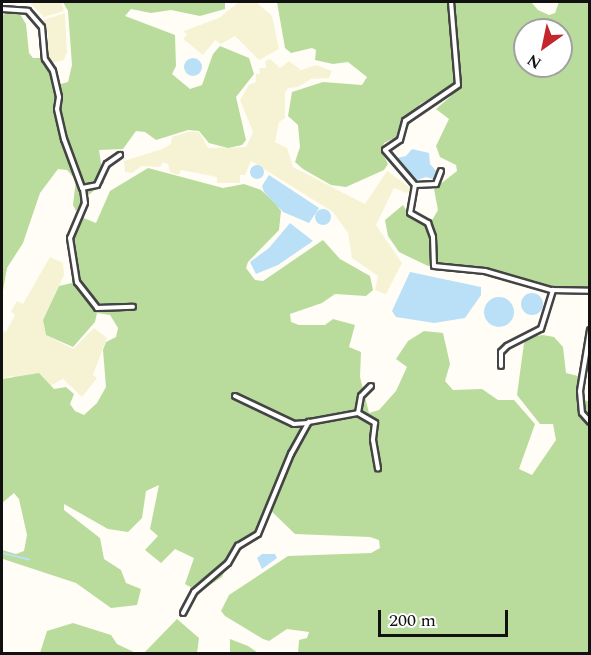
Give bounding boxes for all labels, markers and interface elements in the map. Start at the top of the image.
north arrow [513,18,573,78]
text: N [522,48,546,75]
scale bar [381,598,512,636]
text: 200 m [389,607,436,634]

